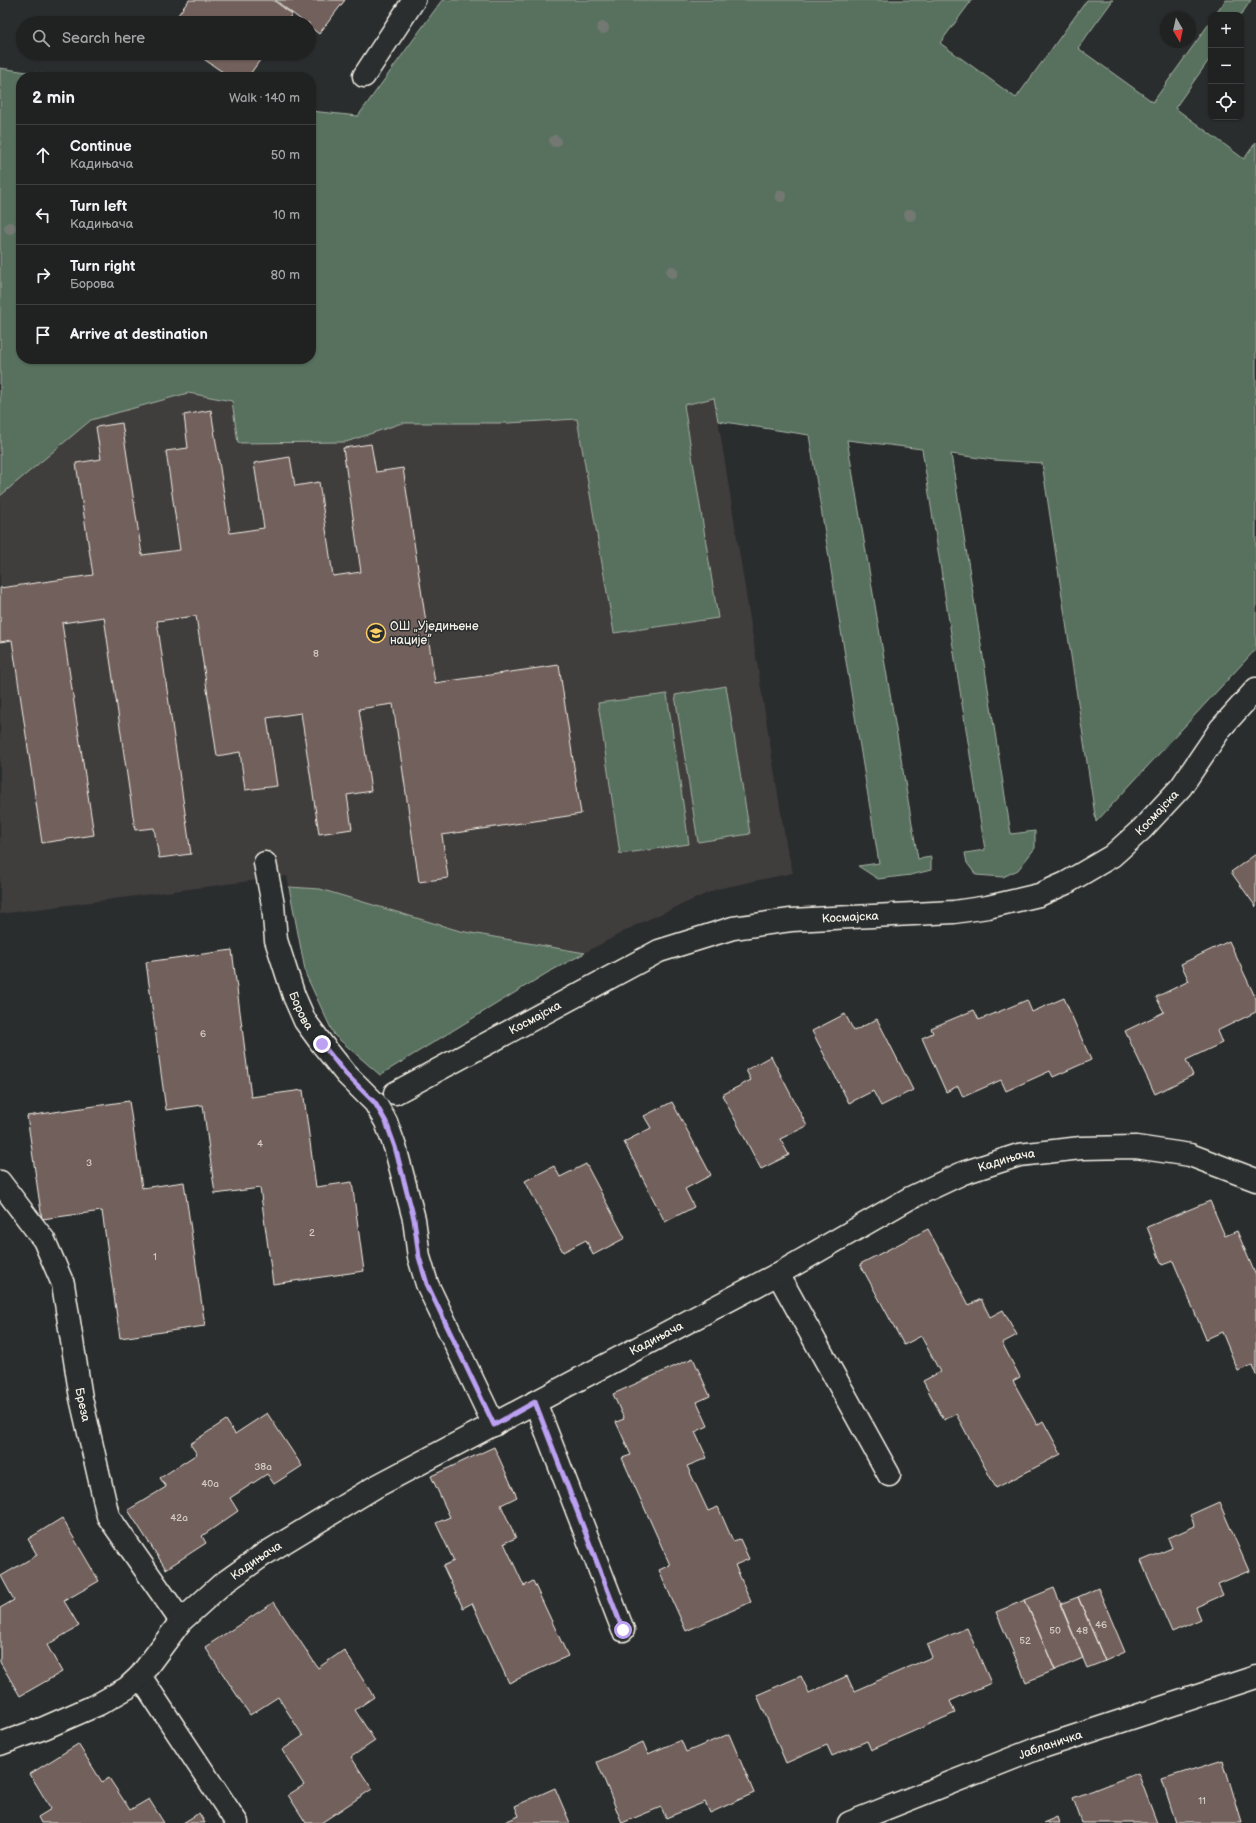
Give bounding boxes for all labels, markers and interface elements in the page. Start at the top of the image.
north arrow [1160,12,1196,48]
map controls [1208,12,1244,120]
button: + [1208,12,1244,48]
search box [16,16,316,60]
icon: search [30,27,52,49]
text: Search here [62,29,145,48]
button: − [1208,48,1244,84]
button: locate [1208,84,1244,120]
text: 2 min [32,88,75,108]
text: Walk · 140 m [229,90,300,106]
text: Continue [70,137,132,156]
icon: ahead [32,144,54,166]
text: 50 m [271,147,300,163]
text: Кадињача [70,156,134,172]
text: Turn left [70,197,127,216]
icon: left [32,204,54,226]
text: 10 m [273,207,300,223]
text: Кадињача [70,216,134,232]
text: Turn right [70,257,135,276]
icon: right [32,264,54,286]
text: 80 m [271,267,300,283]
text: Борова [70,276,114,292]
icon: arrive [32,324,54,346]
text: Arrive at destination [70,325,208,344]
place label: ОШ „Уједињене нације” [390,619,479,648]
school or university icon: ОШ „Уједињене нације” [365,622,387,644]
house number: 8 [313,648,319,660]
street label: Космајска [1132,787,1182,839]
street label: Космајска [821,908,879,926]
street label: Борова [286,990,317,1033]
street label: Космајска [506,998,564,1038]
house number: 6 [200,1028,206,1040]
route end [313,1035,331,1053]
house number: 4 [257,1138,263,1150]
street label: Кадињача [976,1146,1036,1175]
house number: 3 [86,1157,92,1169]
house number: 2 [309,1227,315,1239]
house number: 1 [153,1251,157,1263]
street label: Кадињача [627,1318,686,1359]
street label: Бреза [72,1386,94,1423]
house number: 38a [254,1461,272,1473]
house number: 40a [201,1478,219,1490]
house number: 42a [170,1512,188,1524]
street label: Кадињача [228,1538,284,1583]
house number: 46 [1095,1619,1107,1631]
route start [614,1621,632,1639]
house number: 50 [1049,1625,1061,1637]
house number: 48 [1076,1625,1088,1637]
house number: 52 [1019,1635,1031,1647]
street label: Јабланичка [1016,1727,1084,1763]
house number: 11 [1198,1795,1206,1807]

